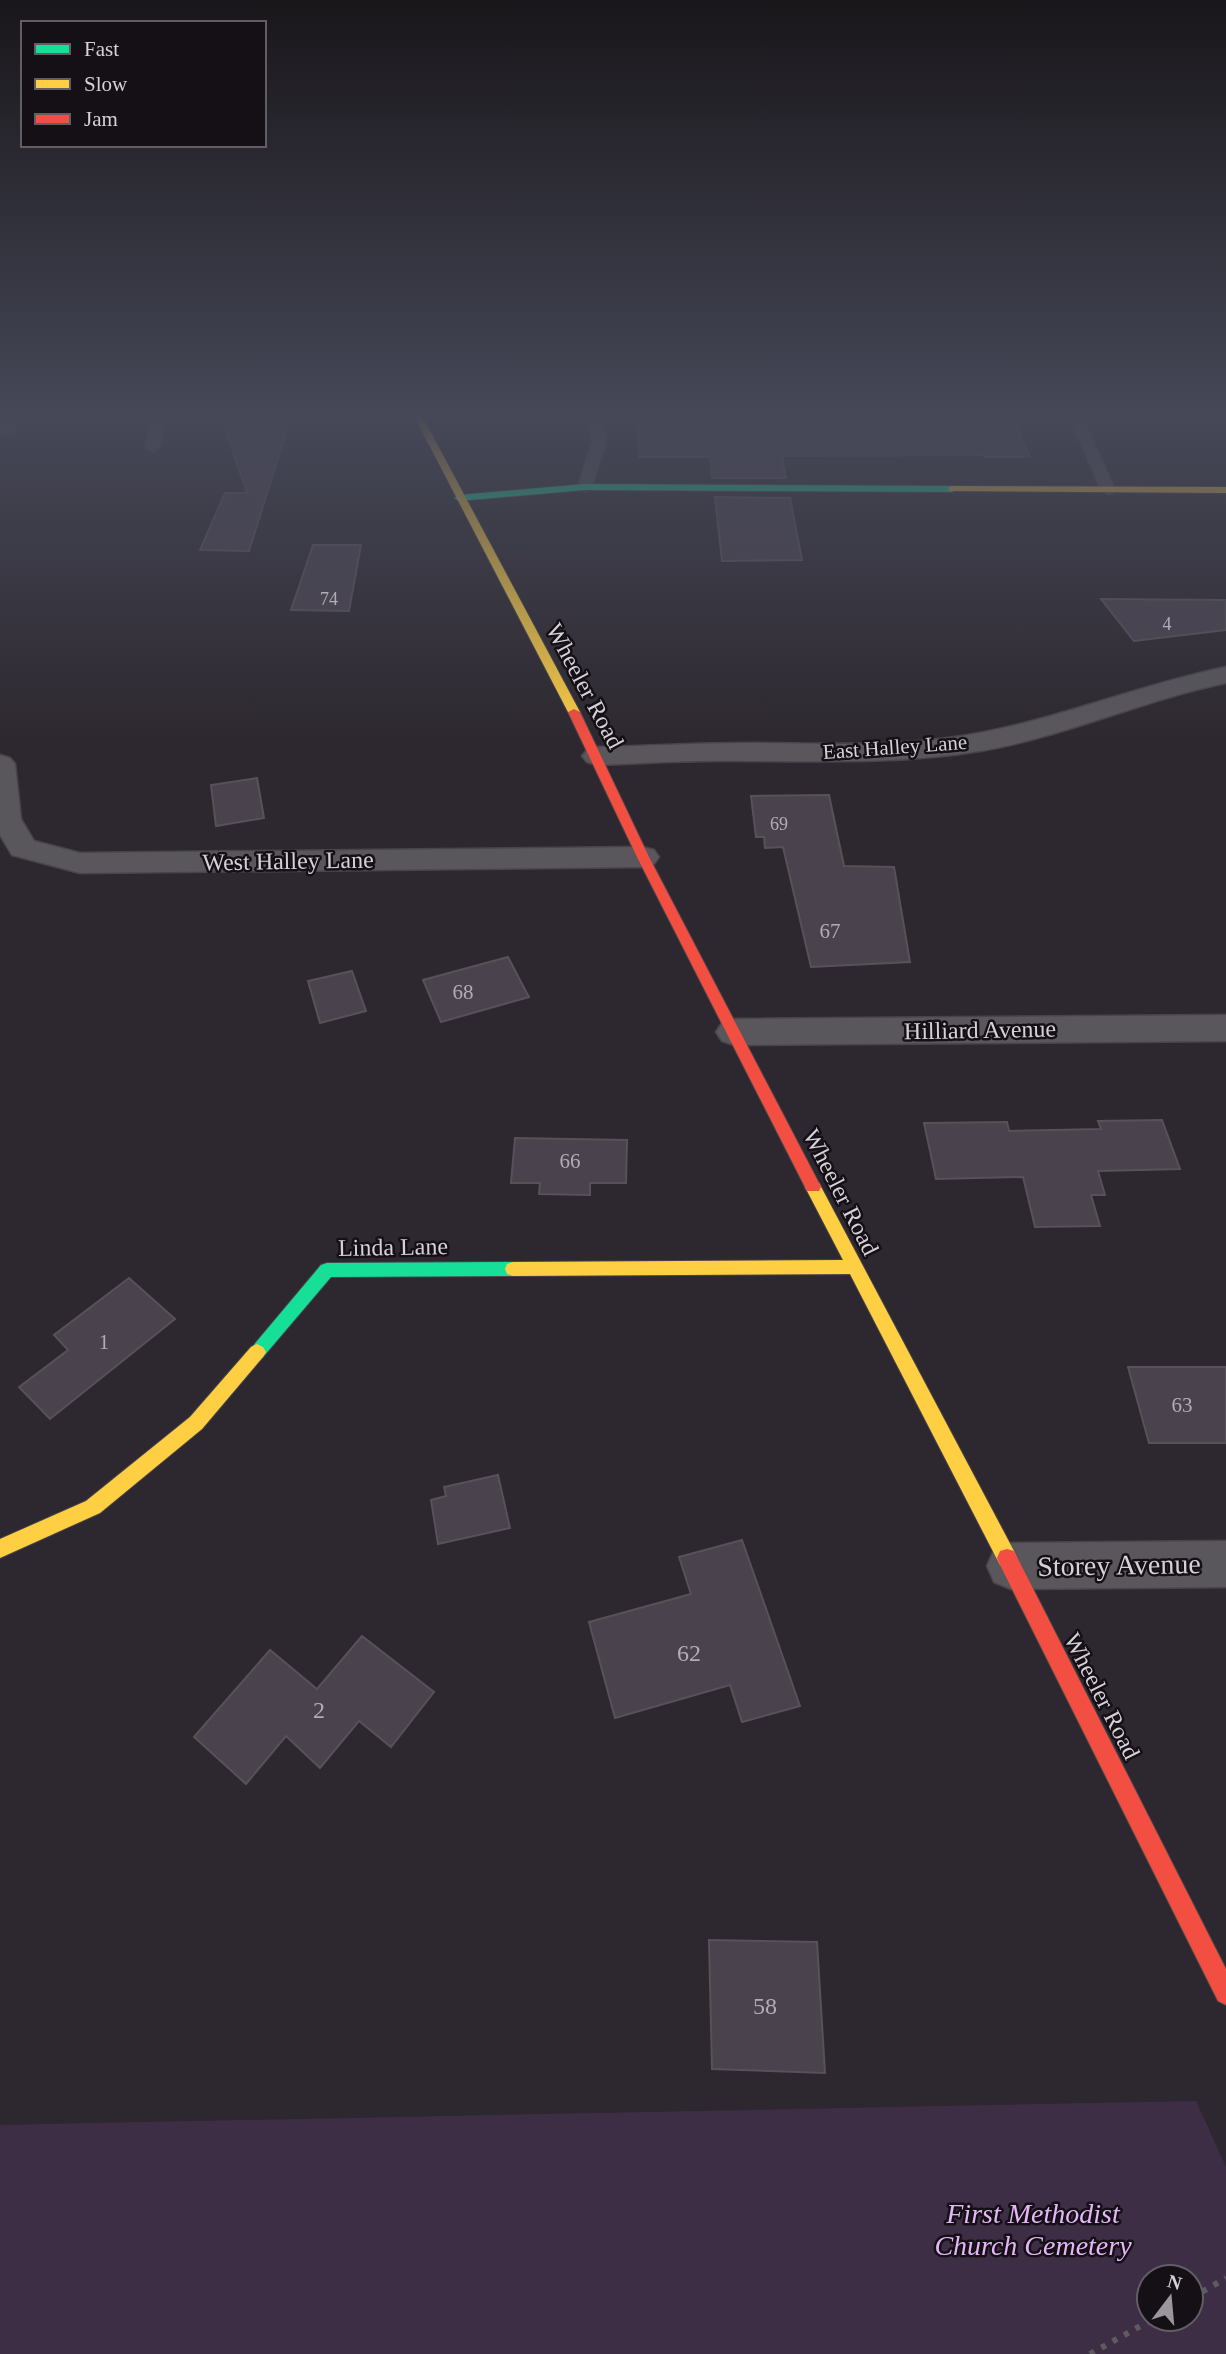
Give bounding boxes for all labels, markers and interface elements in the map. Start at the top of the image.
legend [21,21,266,147]
text: Fast [84,37,119,61]
text: Slow [84,72,128,96]
text: Jam [84,107,118,131]
house number: 74 [320,589,338,609]
house number: 4 [1163,614,1172,634]
street label: Wheeler Road [541,619,629,753]
street label: East Halley Lane [822,730,968,764]
house number: 69 [770,814,788,834]
street label: West Halley Lane [202,847,374,875]
house number: 67 [820,919,841,943]
house number: 68 [453,980,474,1004]
street label: Hilliard Avenue [904,1016,1056,1044]
street label: Wheeler Road [798,1125,884,1259]
house number: 66 [560,1149,581,1173]
street label: Linda Lane [338,1233,448,1261]
house number: 1 [99,1330,109,1354]
house number: 63 [1172,1393,1193,1417]
street label: Storey Avenue [1037,1548,1201,1582]
street label: Wheeler Road [1059,1629,1145,1763]
house number: 62 [677,1640,701,1666]
house number: 2 [313,1697,325,1723]
house number: 58 [753,1993,777,2019]
park label: First Methodist Church Cemetery [934,2198,1132,2261]
north arrow [1135,2263,1205,2333]
text: N [1165,2270,1184,2294]

